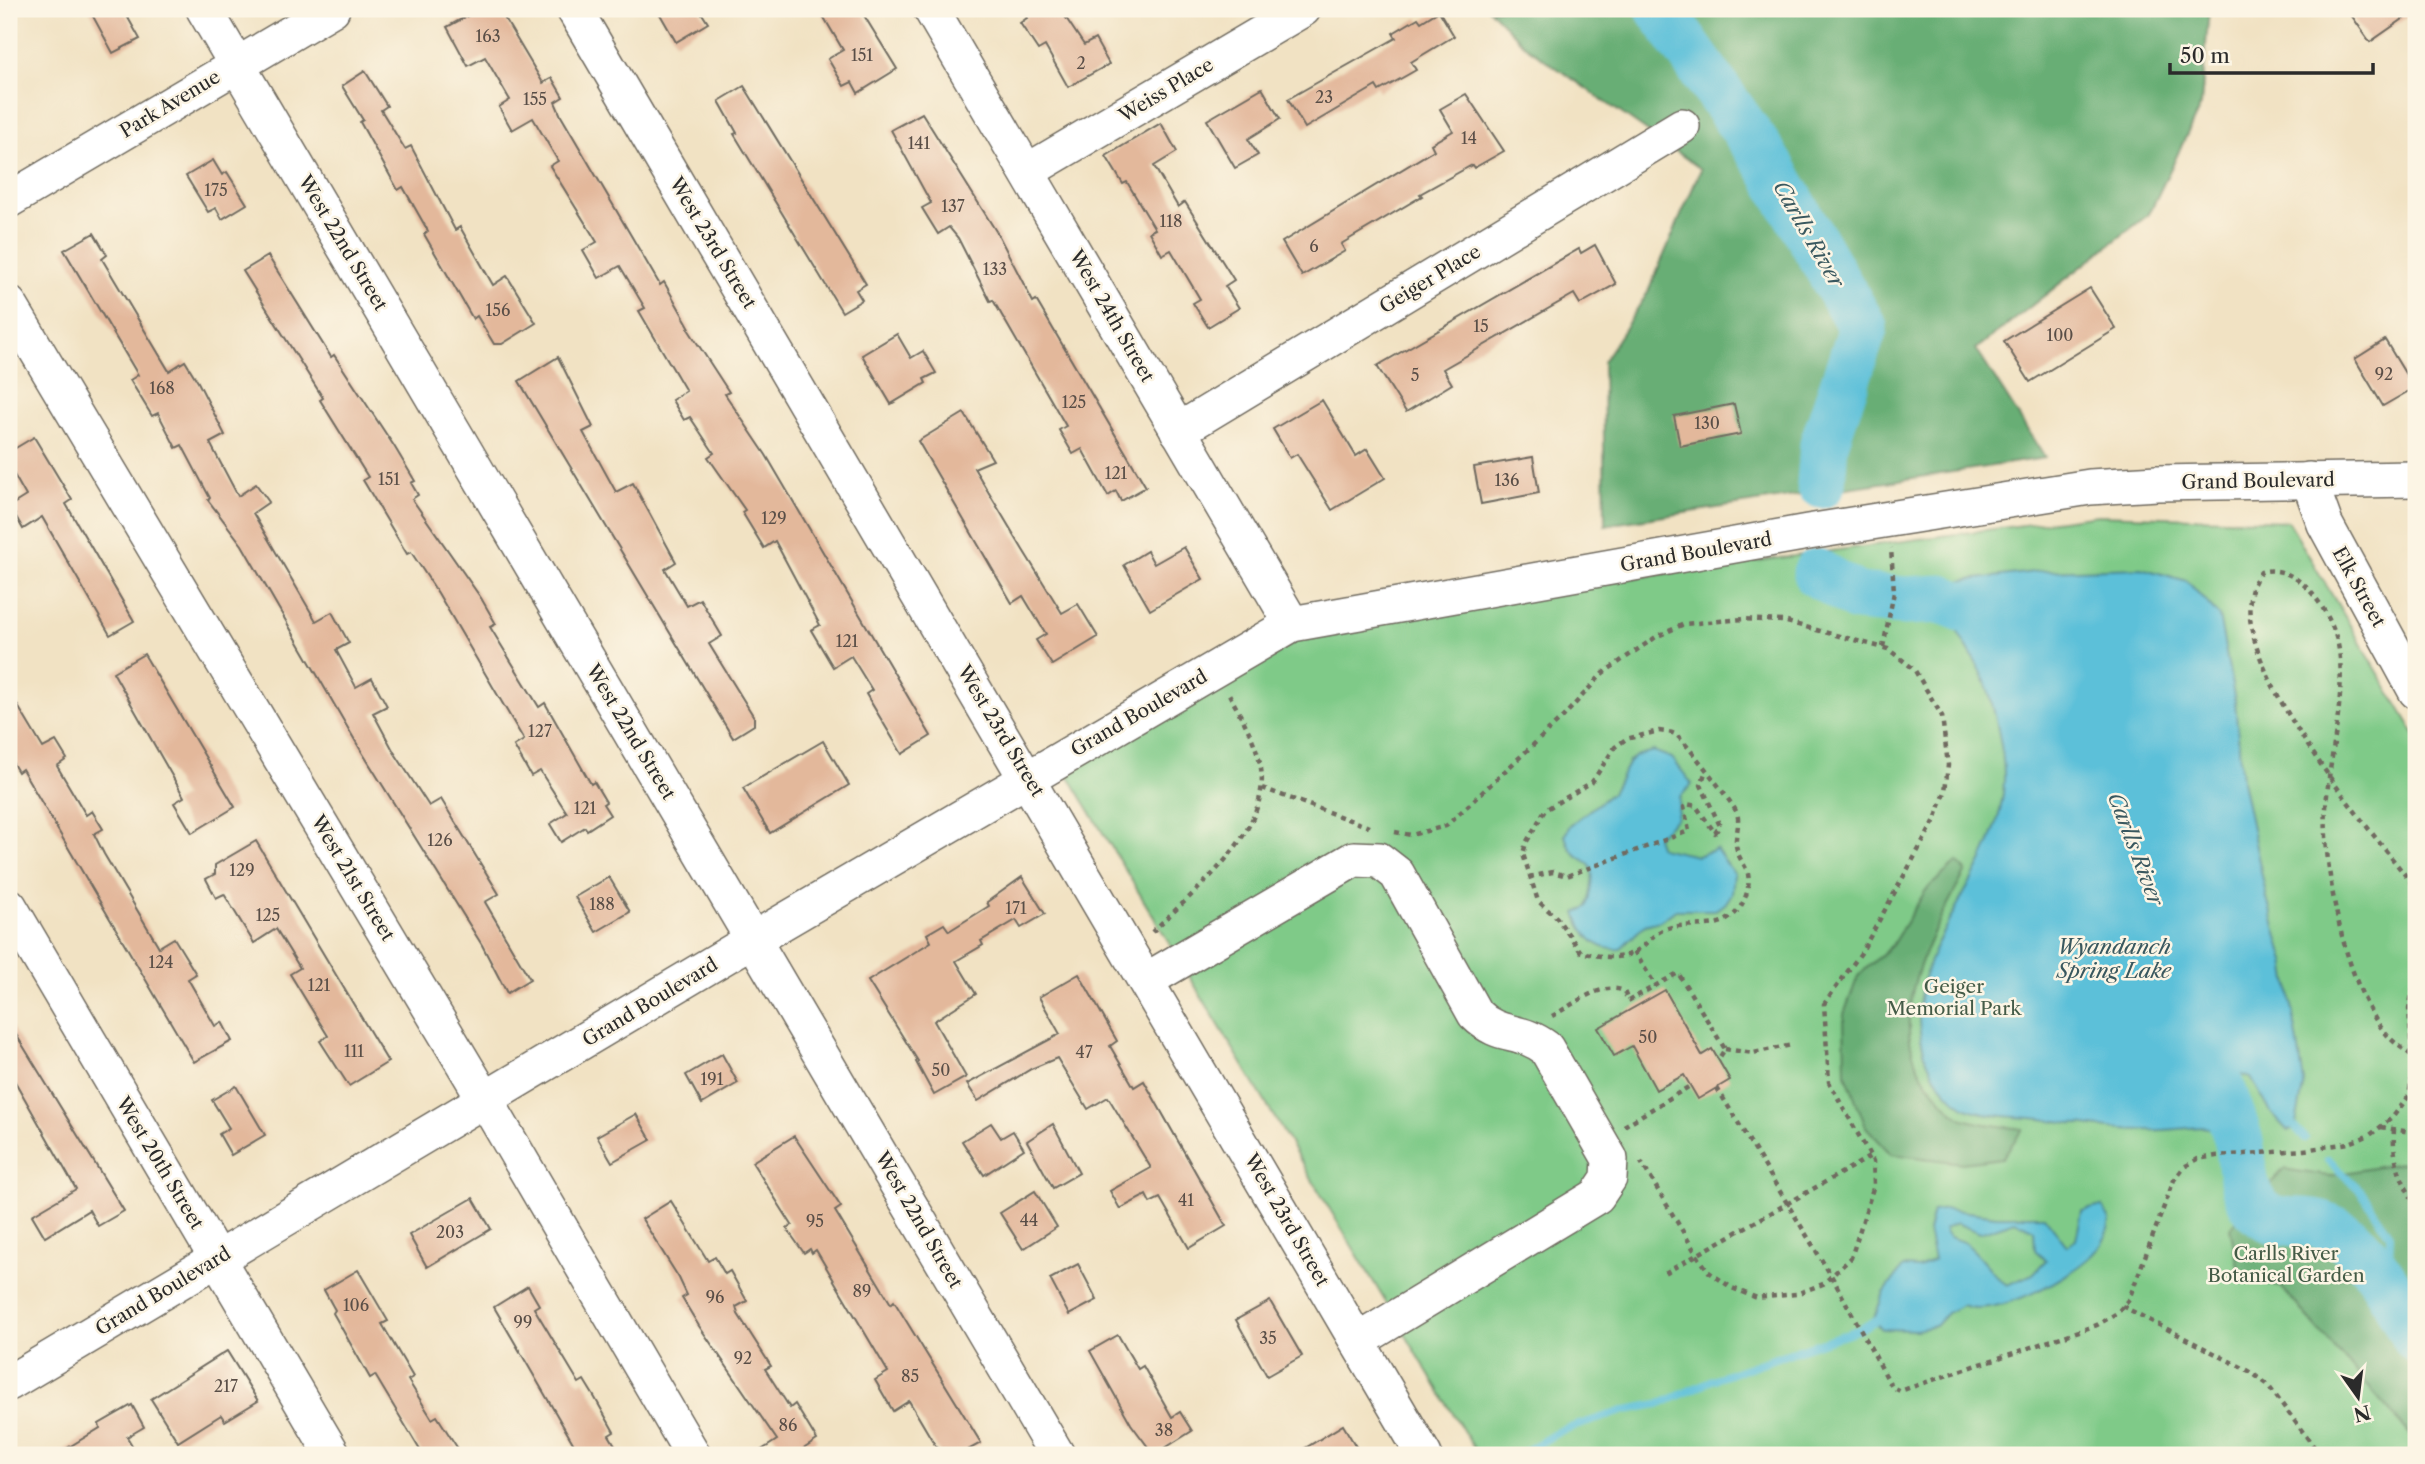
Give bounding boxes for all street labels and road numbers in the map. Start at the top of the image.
street label: Weiss Place [1114,53,1217,128]
street label: Park Avenue [116,65,224,143]
street label: West 22nd Street [293,170,393,315]
street label: West 23rd Street [664,172,761,313]
street label: Geiger Place [1375,240,1485,318]
street label: West 24th Street [1064,245,1159,387]
street label: Grand Boulevard [2181,468,2335,494]
street label: Grand Boulevard [1618,527,1774,577]
street label: Elk Street [2328,543,2391,631]
street label: West 22nd Street [581,659,681,804]
street label: West 23rd Street [952,660,1049,801]
street label: Grand Boulevard [1067,664,1212,761]
street label: West 21st Street [306,810,400,945]
street label: Grand Boulevard [578,952,722,1051]
street label: West 20th Street [111,1092,209,1234]
street label: West 22nd Street [870,1147,968,1293]
street label: West 23rd Street [1239,1149,1334,1291]
street label: Grand Boulevard [91,1241,235,1340]

